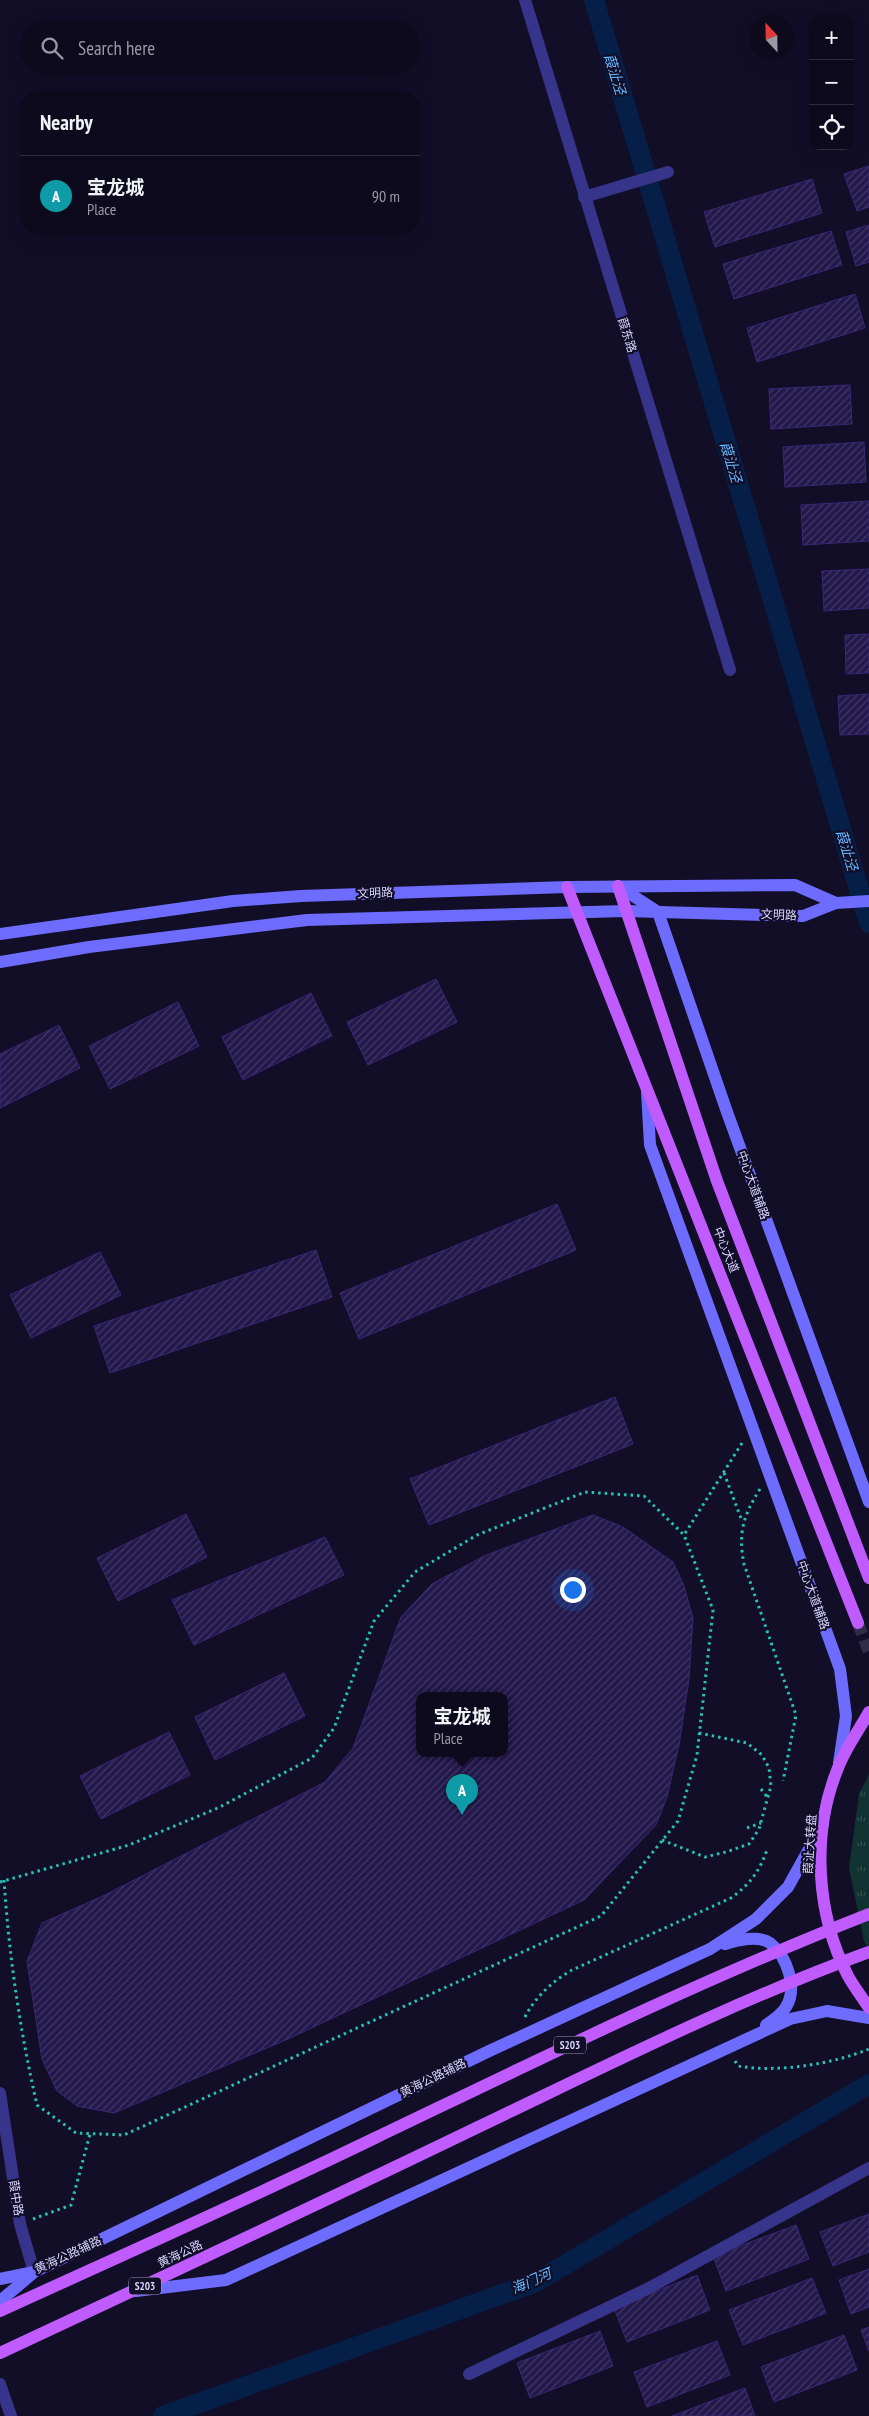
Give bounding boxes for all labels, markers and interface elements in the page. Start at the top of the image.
north arrow [749,15,794,60]
map controls [809,15,854,150]
button: + [809,15,854,60]
search box [20,20,420,75]
icon: search [38,34,66,62]
text: Search here [78,36,155,60]
water label: 葭沚泾 [600,51,630,99]
button: − [809,60,854,105]
button: locate [809,105,854,150]
text: Nearby [40,109,93,136]
text: 宝龙城 [87,175,144,199]
text: A [52,186,60,206]
text: 90 m [372,186,400,206]
text: Place [87,199,116,219]
street label: 葭东路 [615,315,640,354]
water label: 葭沚泾 [716,439,746,487]
water label: 葭沚泾 [832,827,862,875]
street label: 文明路 [357,884,393,901]
street label: 文明路 [761,906,797,923]
street label: 中心大道辅路 [734,1148,773,1221]
street label: 中心大道 [711,1225,742,1275]
street label: 中心大道辅路 [794,1558,833,1631]
your location [560,1577,586,1603]
popup [416,1692,508,1757]
text: 宝龙城 [433,1704,491,1728]
text: Place [433,1728,463,1748]
pin: A [446,1774,478,1815]
street label: 葭沚大转盘 [800,1814,819,1874]
road number: S203 [554,2036,586,2054]
street label: 黄海公路辅路 [397,2055,468,2100]
street label: 葭中路 [6,2179,27,2217]
street label: 黄海公路辅路 [32,2233,104,2277]
street label: 黄海公路 [155,2237,205,2270]
water label: 海门河 [508,2263,557,2298]
road number: S203 [129,2278,161,2294]

